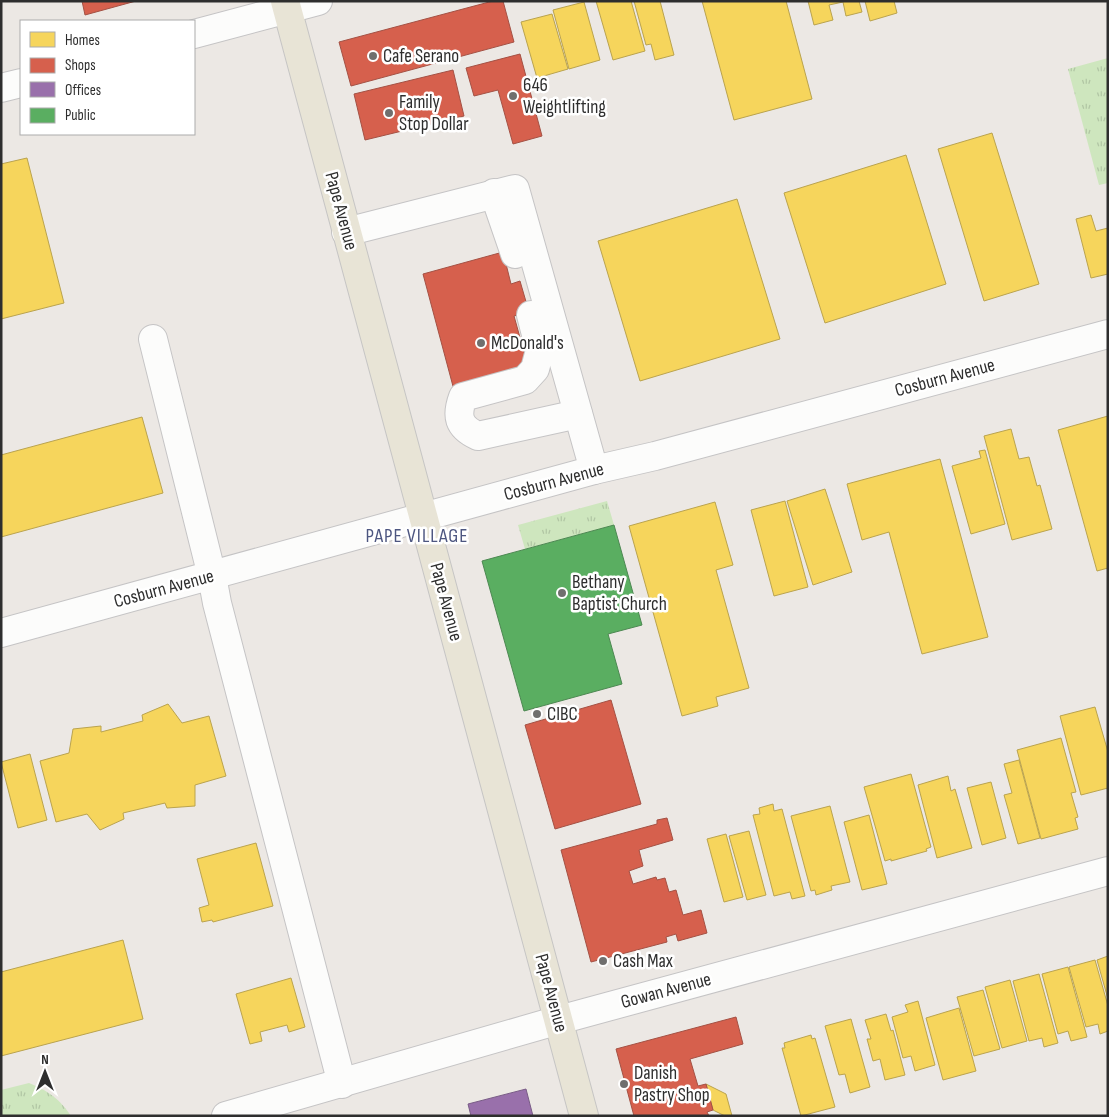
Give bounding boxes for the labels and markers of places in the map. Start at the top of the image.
place label: Cafe Serano [383,45,459,68]
marker: Cafe Serano [367,50,379,62]
place label: 646 Weightlifting [523,74,606,119]
marker: 646 Weightlifting [507,90,519,102]
place label: Family Stop Dollar [399,91,469,136]
marker: Family Stop Dollar [383,107,395,119]
place label: McDonald's [491,332,564,355]
marker: McDonald's [475,337,487,349]
place label: Bethany Baptist Church [572,571,667,616]
marker: Bethany Baptist Church [556,587,568,599]
place label: CIBC [547,703,578,726]
marker: CIBC [531,708,543,720]
place label: Cash Max [613,950,673,973]
marker: Cash Max [597,955,609,967]
place label: Danish Pastry Shop [634,1062,710,1107]
marker: Danish Pastry Shop [618,1078,630,1090]

